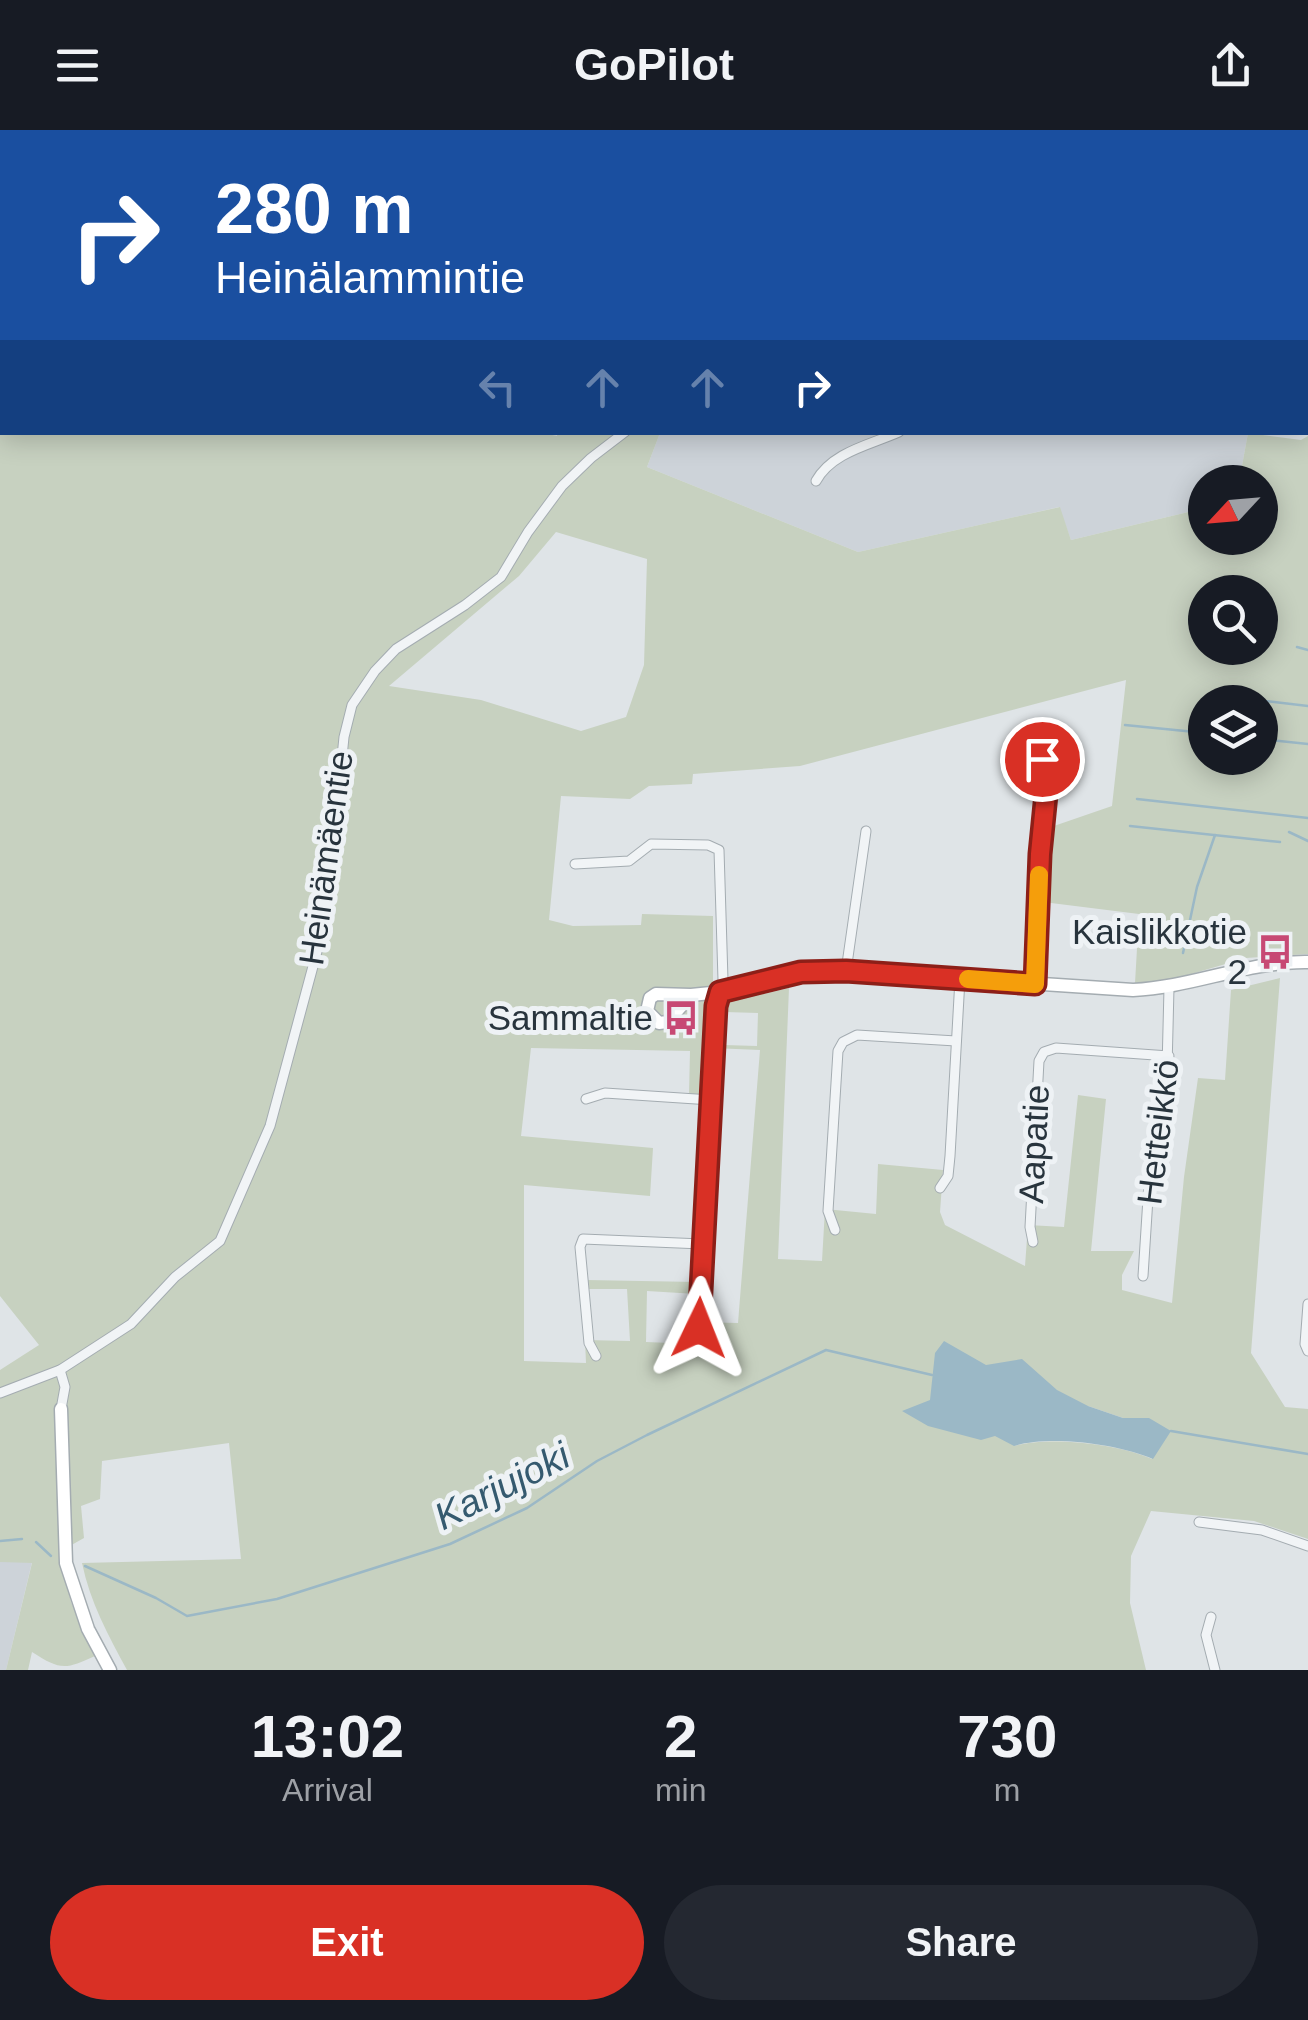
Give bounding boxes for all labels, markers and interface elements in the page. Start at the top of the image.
icon: menu [50,38,105,93]
icon: share [1203,38,1258,93]
text: GoPilot [574,39,734,90]
icon: right [50,170,180,300]
text: 280 m [215,170,413,248]
text: Heinälammintie [215,252,525,303]
icon: left [470,360,525,415]
icon: ahead [575,360,630,415]
icon: ahead [680,360,735,415]
icon: right [785,360,840,415]
north arrow [1188,465,1278,555]
map controls [1188,465,1278,775]
button: search [1188,575,1278,665]
button: layers [1188,685,1278,775]
pin [1000,717,1085,802]
icon: arrive [1015,732,1070,787]
street label: Heinämäentie [291,748,360,968]
place label: Kaislikkotie 2 [1072,912,1247,991]
bus stop icon: Kaislikkotie 2 [1256,933,1294,971]
place label: Sammaltie [488,998,653,1037]
bus stop icon: Sammaltie [662,999,700,1037]
street label: Hetteikkö [1129,1057,1186,1207]
street label: Aapatie [1011,1084,1056,1204]
position arrow [647,1276,751,1380]
water label: Karjujoki [428,1434,578,1538]
text: 13:02 [251,1703,404,1770]
text: 2 [664,1703,697,1770]
text: 730 [957,1703,1057,1770]
text: Arrival [282,1772,373,1808]
text: min [655,1772,706,1808]
text: m [994,1772,1021,1808]
button: Exit [50,1885,644,2000]
button: Share [664,1885,1258,2000]

